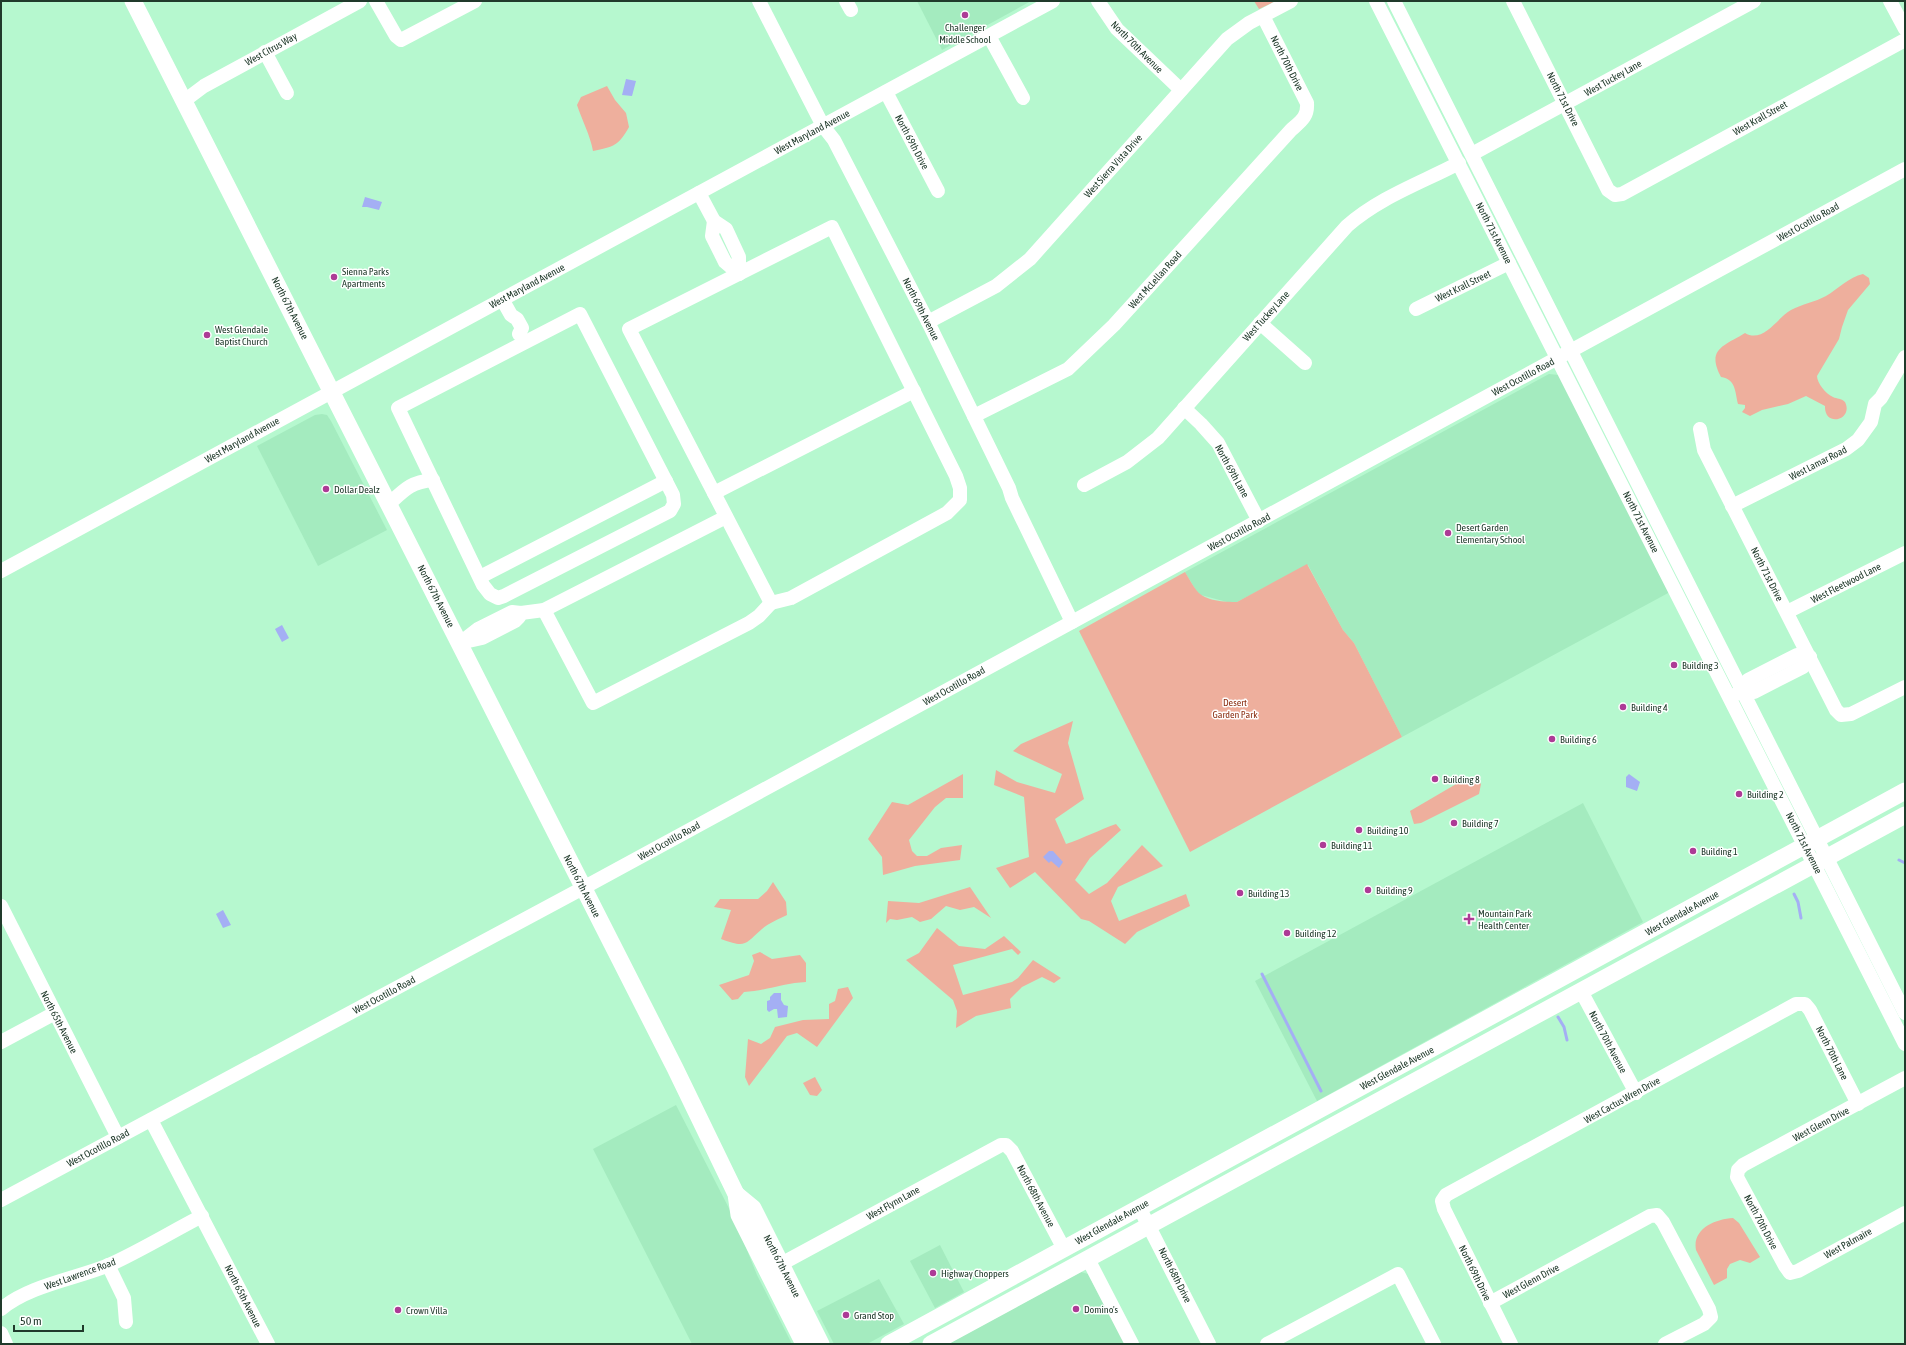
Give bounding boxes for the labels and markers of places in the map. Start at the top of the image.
marker: Challenger Middle School [960,10,970,20]
place label: Challenger Middle School [939,22,991,45]
place label: Sienna Parks Apartments [342,266,389,289]
marker: Sienna Parks Apartments [329,272,339,282]
place label: West Glendale Baptist Church [215,324,268,347]
marker: West Glendale Baptist Church [202,330,212,340]
marker: Dollar Dealz [321,484,331,494]
place label: Dollar Dealz [334,484,380,495]
place label: Desert Garden Elementary School [1456,522,1525,545]
marker: Desert Garden Elementary School [1443,528,1453,538]
marker: Building 3 [1669,660,1679,670]
place label: Building 3 [1682,660,1719,671]
marker: Building 4 [1618,702,1628,712]
place label: Building 4 [1631,702,1668,713]
marker: Building 6 [1547,734,1557,744]
place label: Building 6 [1560,734,1597,745]
marker: Building 8 [1430,774,1440,784]
place label: Building 8 [1443,774,1480,785]
marker: Building 2 [1734,789,1744,799]
place label: Building 2 [1747,789,1784,800]
marker: Building 7 [1449,818,1459,828]
place label: Building 7 [1462,818,1499,829]
marker: Building 10 [1354,825,1364,835]
place label: Building 10 [1367,825,1409,836]
marker: Building 11 [1318,840,1328,850]
place label: Building 11 [1331,840,1373,851]
marker: Building 1 [1688,846,1698,856]
place label: Building 1 [1701,846,1738,857]
marker: Building 9 [1363,885,1373,895]
place label: Building 9 [1376,885,1413,896]
marker: Building 13 [1235,888,1245,898]
place label: Building 13 [1248,888,1290,899]
place label: Mountain Park Health Center [1478,908,1532,931]
marker: Mountain Park Health Center [1463,913,1475,925]
marker: Building 12 [1282,928,1292,938]
place label: Building 12 [1295,928,1337,939]
marker: Highway Choppers [928,1268,938,1278]
place label: Highway Choppers [941,1268,1009,1279]
marker: Domino's [1071,1304,1081,1314]
place label: Domino's [1084,1304,1119,1315]
marker: Crown Villa [393,1305,403,1315]
place label: Crown Villa [406,1305,448,1316]
marker: Grand Stop [841,1310,851,1320]
place label: Grand Stop [854,1310,894,1321]

